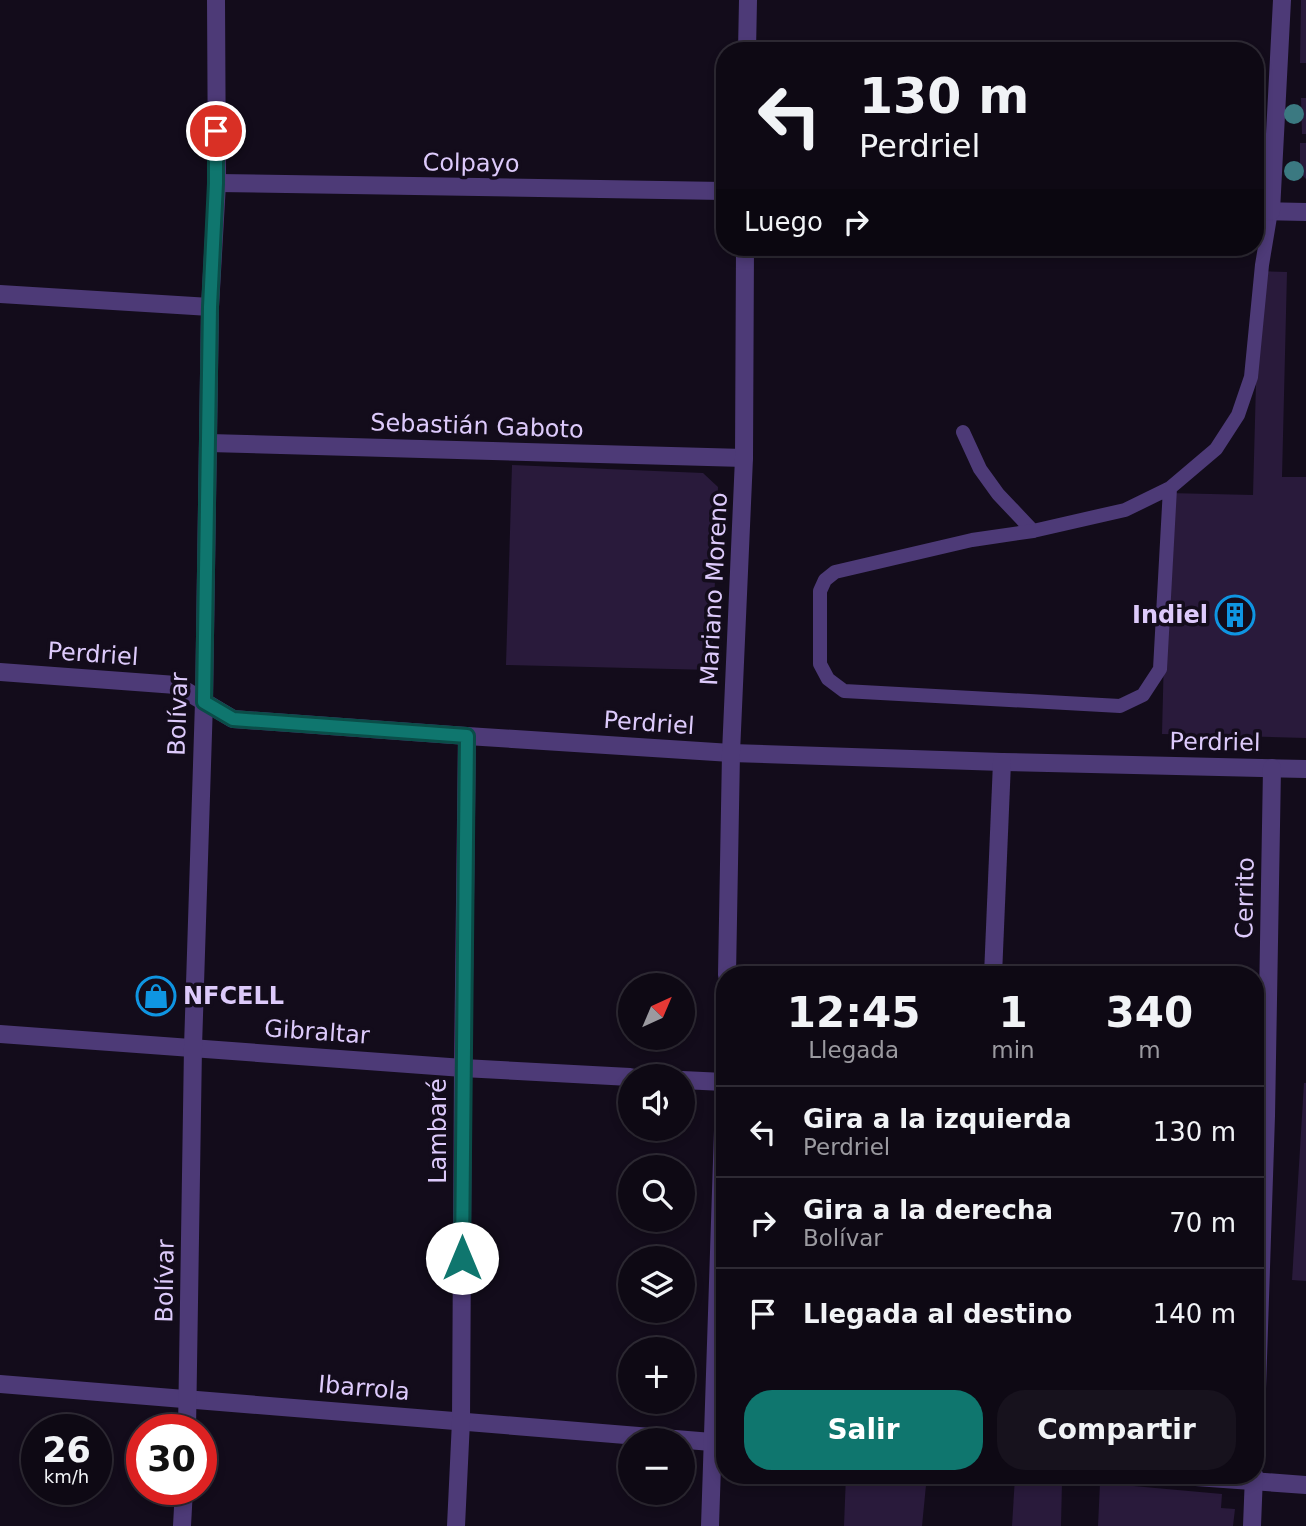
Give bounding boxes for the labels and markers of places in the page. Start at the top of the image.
pin [186,101,246,161]
building icon: Indiel [1214,594,1256,636]
place label: Indiel [1132,601,1208,629]
shop icon: NFCELL [135,975,177,1017]
place label: NFCELL [183,982,284,1010]

